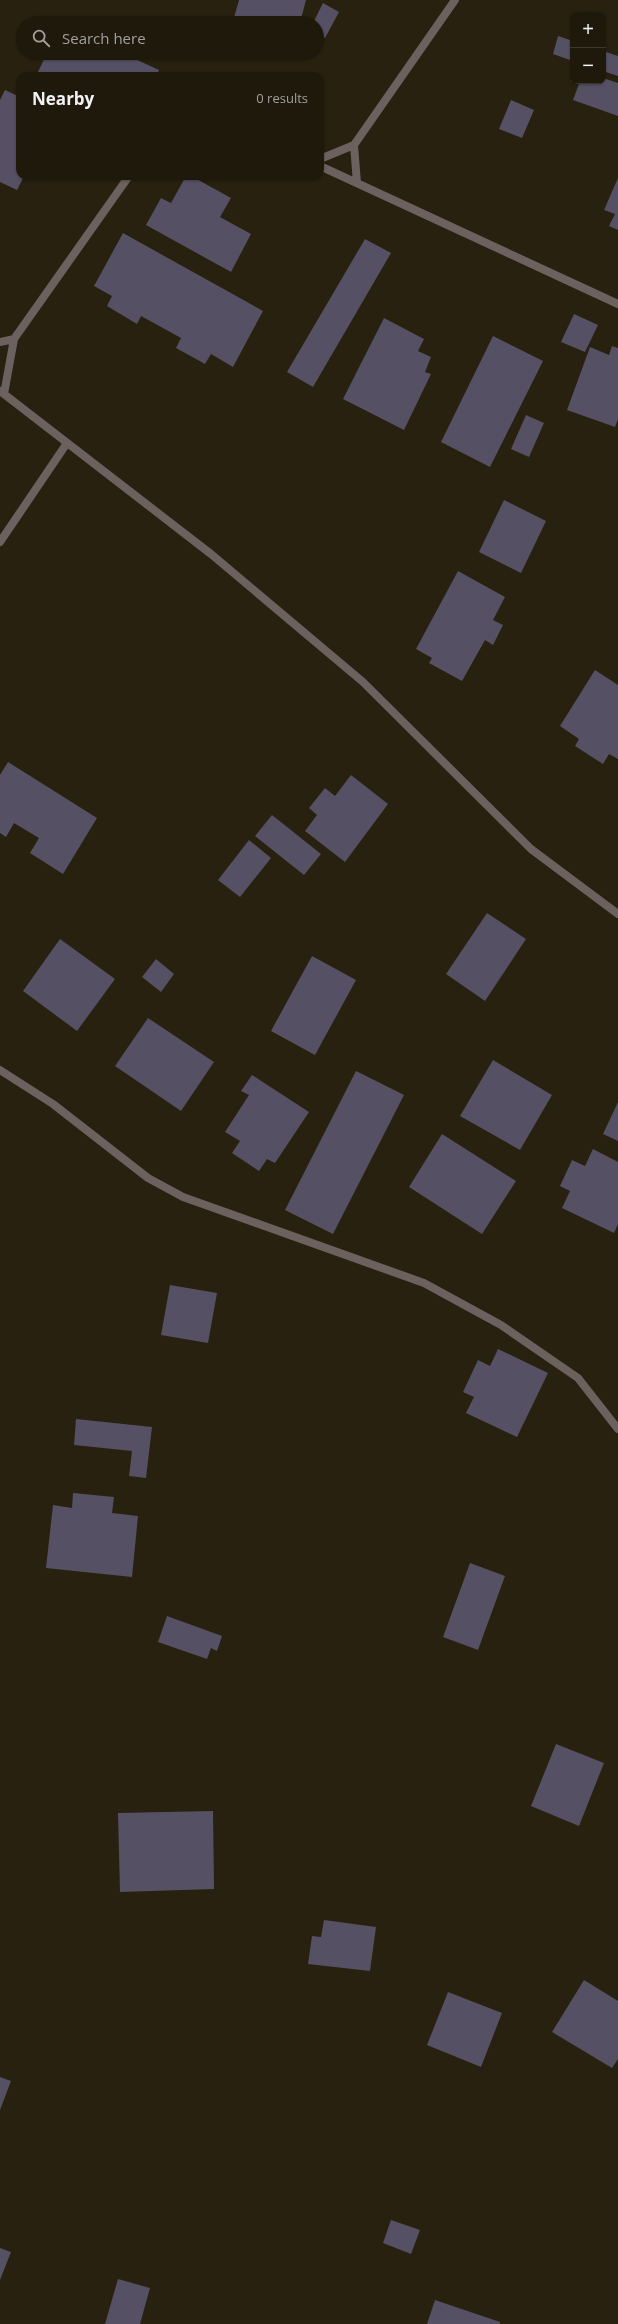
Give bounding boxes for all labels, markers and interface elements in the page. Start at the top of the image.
map controls [570,12,606,84]
button: + [570,12,606,48]
search box [16,16,324,60]
icon: search [30,27,52,49]
text: Search here [62,28,146,48]
button: − [570,48,606,84]
text: Nearby [32,87,94,110]
text: 0 results [256,89,308,107]

